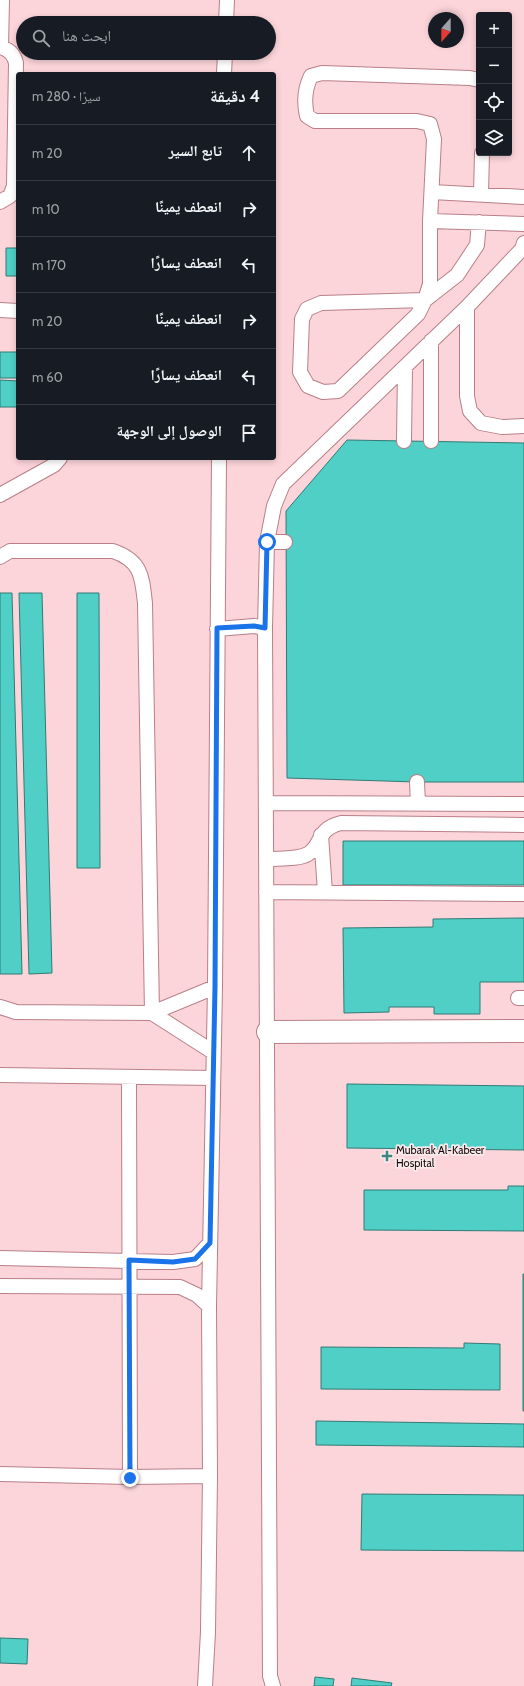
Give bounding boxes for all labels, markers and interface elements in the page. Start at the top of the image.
north arrow [428,12,464,48]
map controls [476,12,512,156]
button: + [476,12,512,48]
search box [16,16,276,60]
icon: search [30,27,52,49]
text: ابحث هنا [62,27,111,45]
button: − [476,48,512,84]
button: locate [476,84,512,120]
text: 4 دقيقة [210,86,260,106]
text: سيرًا · 280 m [32,88,101,104]
button: layers [476,120,512,156]
text: تابع السير [169,142,222,160]
icon: ahead [238,142,260,164]
text: 20 m [32,145,62,161]
text: انعطف يمينًا [155,198,222,216]
icon: right [238,198,260,220]
text: 10 m [32,201,60,217]
text: انعطف يسارًا [151,254,222,272]
icon: left [238,254,260,276]
text: 170 m [32,257,66,273]
text: انعطف يمينًا [155,310,222,328]
icon: right [238,310,260,332]
text: 20 m [32,313,62,329]
text: انعطف يسارًا [151,366,222,384]
icon: left [238,366,260,388]
text: 60 m [32,369,63,385]
text: الوصول إلى الوجهة [117,422,222,440]
icon: arrive [238,422,260,444]
route start [258,533,276,551]
place label: Mubarak Al-Kabeer Hospital [396,1143,485,1170]
marker: Mubarak Al-Kabeer Hospital [381,1150,393,1162]
route end [121,1469,139,1487]

